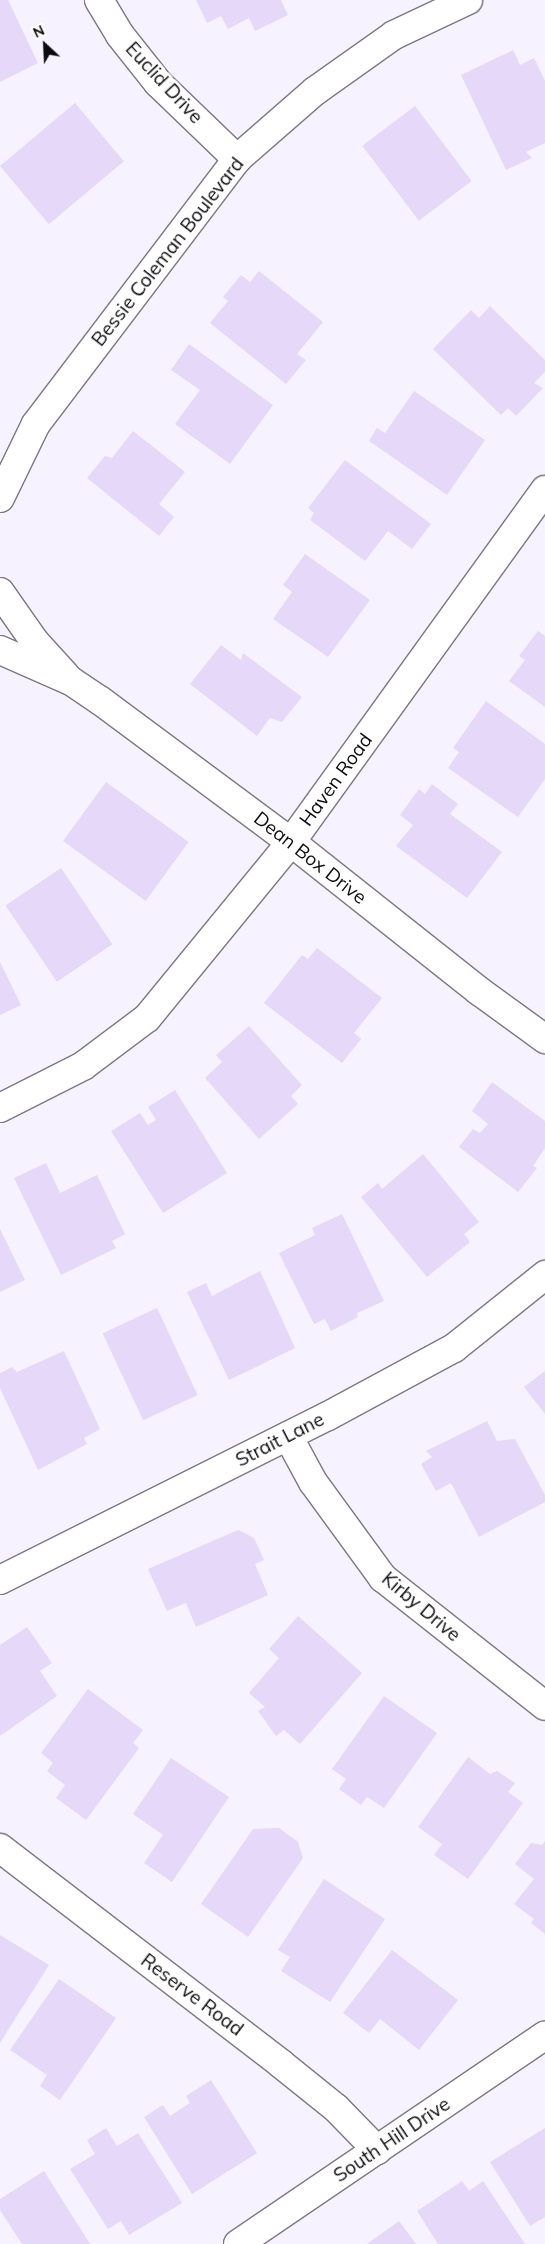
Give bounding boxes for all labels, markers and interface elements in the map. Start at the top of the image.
north arrow [20,20,70,70]
text: N [30,21,47,42]
street label: Euclid Drive [121,38,207,128]
street label: Bessie Coleman Boulevard [87,153,249,351]
street label: Haven Road [295,729,377,831]
street label: Dean Box Drive [249,807,371,909]
street label: Strait Lane [232,1408,328,1472]
street label: Kirby Drive [377,1568,465,1646]
street label: Reserve Road [136,1949,248,2041]
street label: South Hill Drive [330,2093,454,2187]

